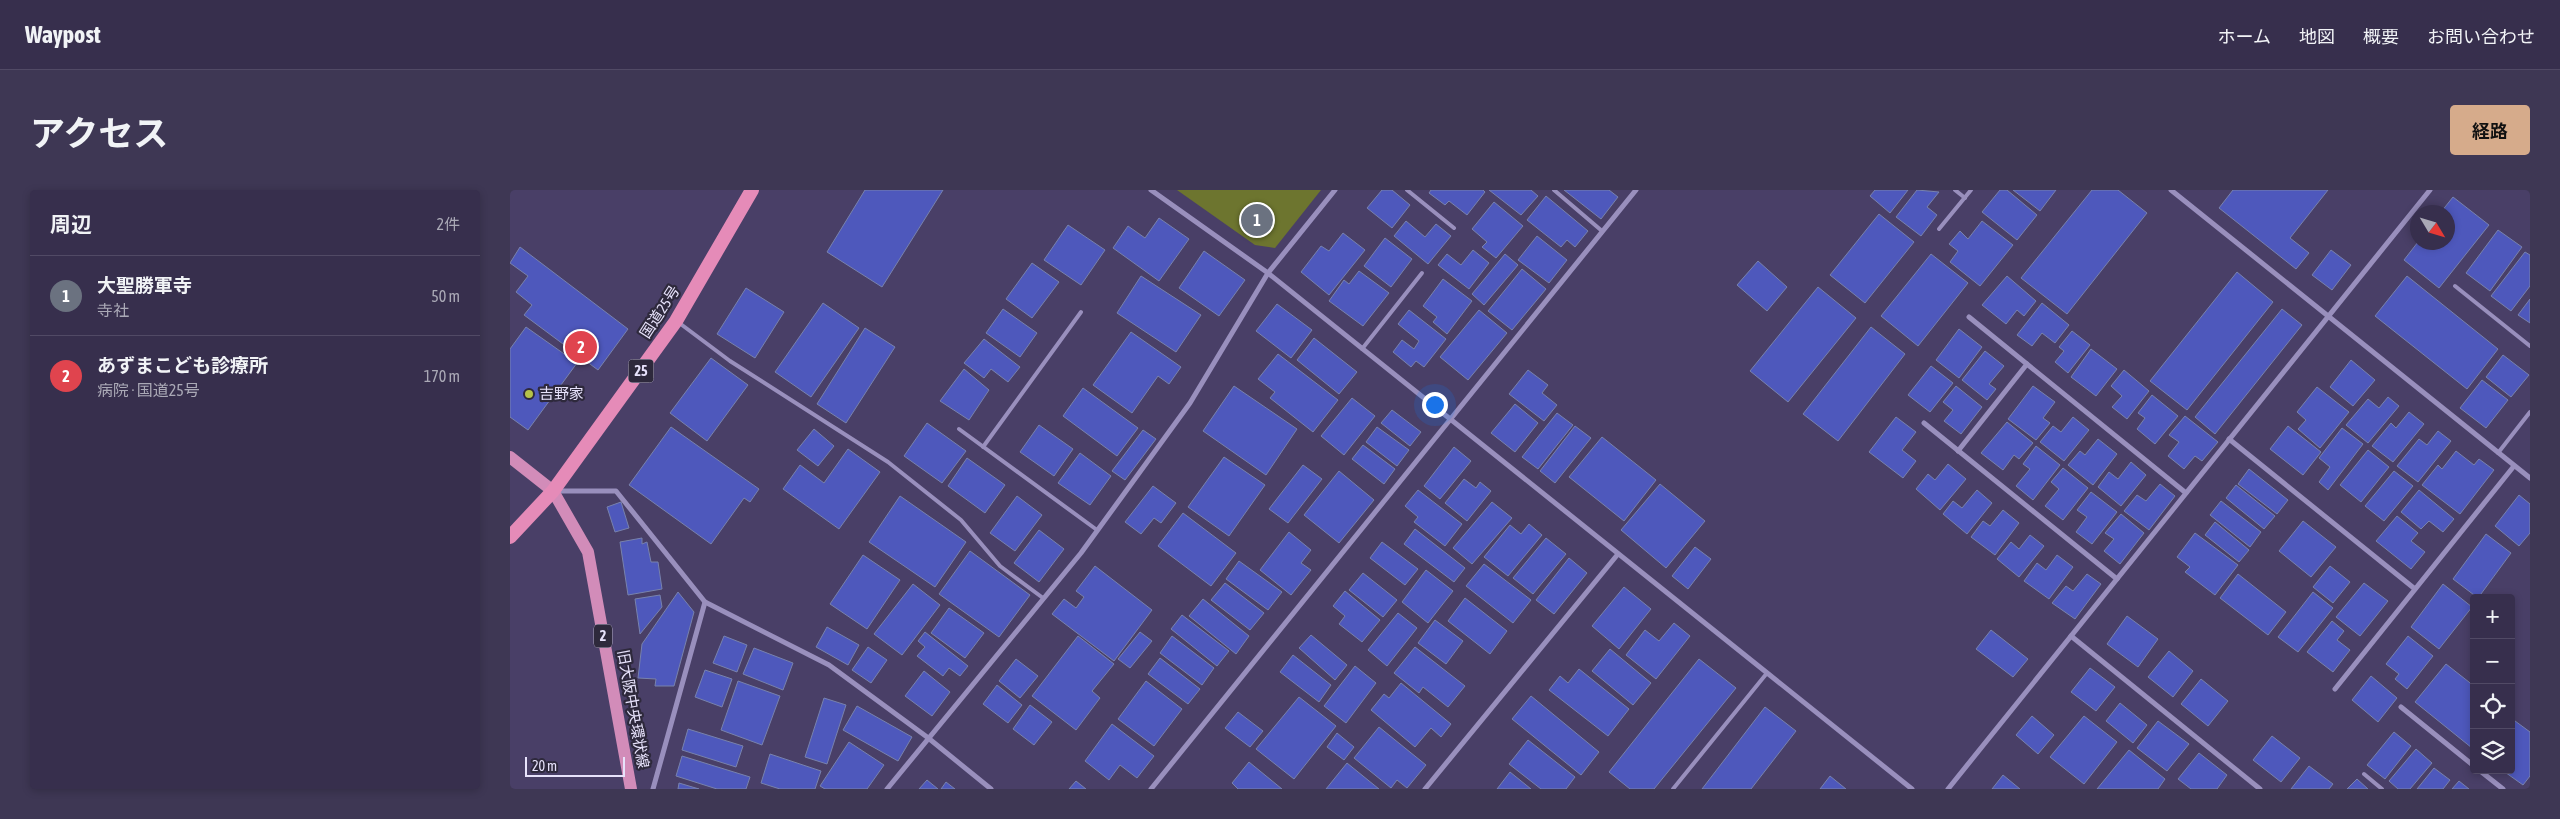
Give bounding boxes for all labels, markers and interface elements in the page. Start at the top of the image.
text: Waypost [25,21,101,48]
text: ホーム [2218,26,2271,47]
text: 地図 [2299,26,2335,47]
text: 概要 [2363,26,2399,47]
text: お問い合わせ [2427,26,2535,47]
button: 経路 [2450,105,2530,155]
text: アクセス [30,113,168,153]
pin: 1 [1241,201,1273,239]
north arrow [2410,205,2455,250]
text: 周辺 [50,212,92,236]
text: 2件 [436,215,460,233]
text: 大聖勝軍寺 [97,274,192,296]
street label: 国道25号 [636,282,683,341]
text: 1 [62,287,70,305]
text: 50 m [431,287,460,305]
text: 寺社 [97,301,129,319]
pin: 2 [565,328,597,366]
text: あずまこども診療所 [97,354,268,376]
road number: 25 [628,360,654,382]
text: 2 [62,367,70,385]
text: 170 m [424,367,460,385]
text: 病院 · 国道25号 [97,381,200,399]
place label: 吉野家 [539,385,584,402]
marker: 吉野家 [523,388,535,400]
your location [1422,392,1448,418]
map controls [2470,594,2515,774]
button: + [2470,594,2515,639]
road number: 2 [594,624,612,648]
button: − [2470,639,2515,684]
street label: 旧大阪中央環状線 [615,648,652,769]
button: locate [2470,684,2515,729]
button: layers [2470,729,2515,774]
scale bar [525,754,625,777]
text: 20 m [532,758,557,774]

